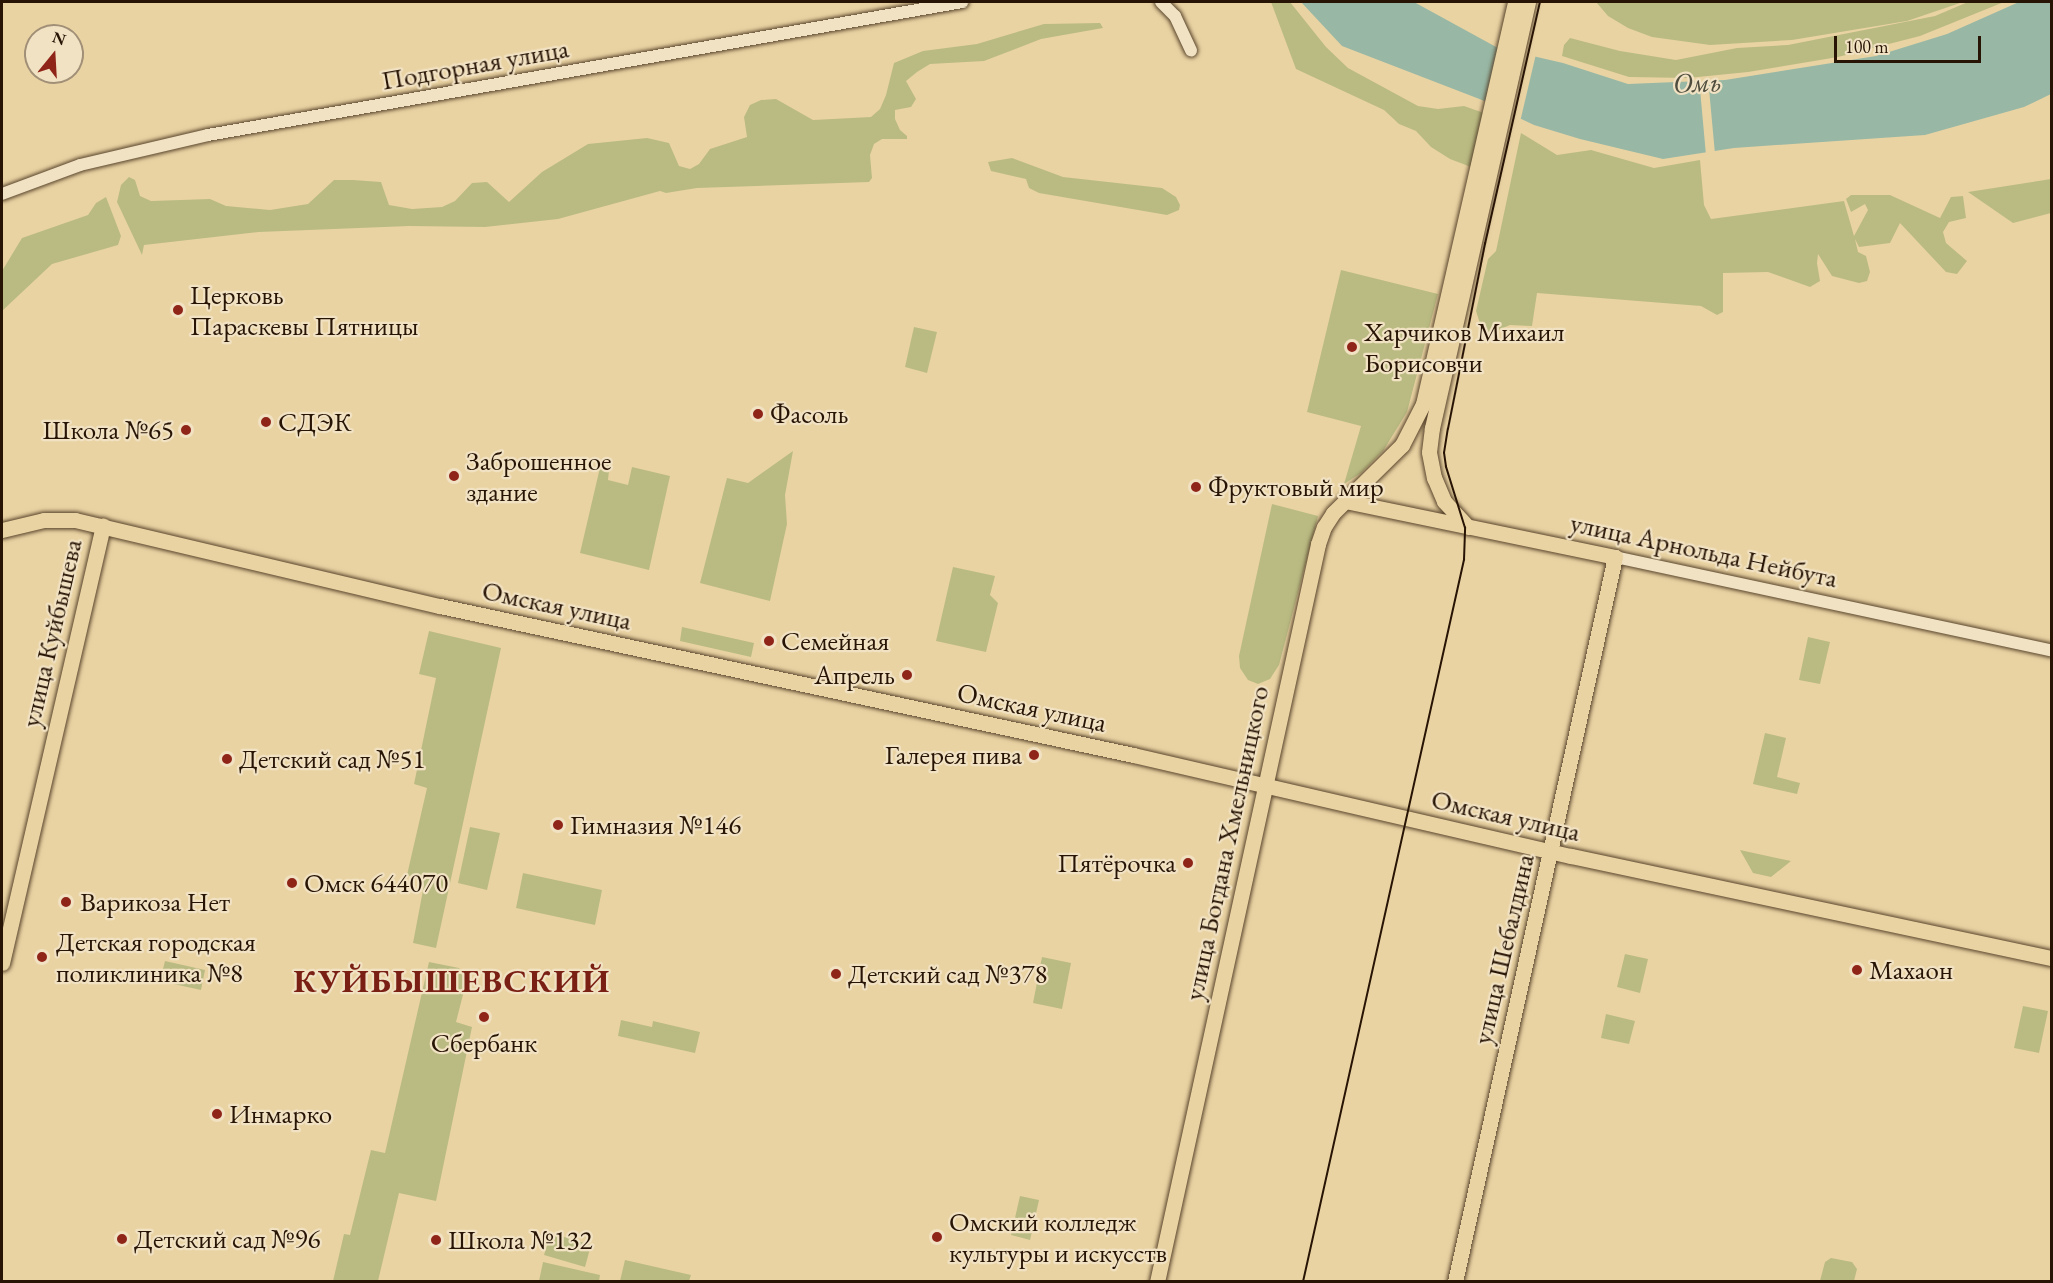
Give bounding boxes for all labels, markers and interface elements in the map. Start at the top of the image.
north arrow [24,24,84,84]
scale bar [1837,24,1984,62]
text: N [50,26,68,50]
street label: Подгорная улица [379,32,571,96]
text: 100 m [1845,35,1889,58]
water label: Омь [1672,64,1722,100]
place label: Церковь Параскевы Пятницы [190,278,418,341]
marker: Церковь Параскевы Пятницы [171,303,185,317]
place label: Харчиков Михаил Борисовчи [1364,315,1565,378]
marker: Харчиков Михаил Борисовчи [1345,340,1359,354]
place label: Фасоль [770,398,848,430]
place label: СДЭК [278,406,352,438]
marker: Фасоль [751,407,765,421]
place label: Школа №65 [43,414,174,446]
marker: СДЭК [259,415,273,429]
marker: Школа №65 [179,423,193,437]
place label: Заброшенное здание [466,444,612,507]
marker: Заброшенное здание [447,469,461,483]
place label: Фруктовый мир [1208,471,1384,503]
marker: Фруктовый мир [1189,480,1203,494]
street label: улица Арнольда Нейбута [1567,506,1841,594]
street label: улица Куйбышева [14,536,88,730]
street label: Омская улица [479,573,635,637]
place label: Семейная [781,625,889,657]
marker: Семейная [762,634,776,648]
place label: Апрель [814,659,895,691]
marker: Апрель [900,668,914,682]
street label: Омская улица [954,675,1110,739]
street label: улица Богдана Хмельницкого [1177,683,1275,1003]
place label: Галерея пива [885,739,1022,771]
place label: Детский сад №51 [239,743,425,775]
marker: Галерея пива [1027,748,1041,762]
marker: Детский сад №51 [220,752,234,766]
street label: Омская улица [1428,782,1584,848]
place label: Гимназия №146 [570,809,741,841]
marker: Гимназия №146 [551,818,565,832]
place label: Пятёрочка [1057,847,1176,879]
street label: улица Шебалдина [1465,851,1541,1047]
marker: Пятёрочка [1181,856,1195,870]
place label: Омск 644070 [304,867,448,899]
marker: Омск 644070 [285,876,299,890]
place label: Варикоза Нет [80,886,230,918]
marker: Варикоза Нет [57,893,75,911]
place label: Детская городская поликлиника №8 [56,925,256,988]
marker: Детская городская поликлиника №8 [33,948,51,966]
place label: Махаон [1869,954,1953,986]
place label: Детский сад №378 [848,958,1047,990]
district label: КУЙБЫШЕВСКИЙ [293,961,611,1001]
marker: Махаон [1850,963,1864,977]
marker: Детский сад №378 [829,967,843,981]
marker: Сбербанк [477,1010,491,1024]
place label: Сбербанк [431,1027,537,1059]
place label: Инмарко [229,1098,332,1130]
marker: Инмарко [210,1107,224,1121]
place label: Омский колледж культуры и искусств [949,1205,1167,1268]
place label: Детский сад №96 [134,1223,320,1255]
place label: Школа №132 [448,1224,592,1256]
marker: Омский колледж культуры и искусств [930,1230,944,1244]
marker: Детский сад №96 [115,1232,129,1246]
marker: Школа №132 [429,1233,443,1247]

